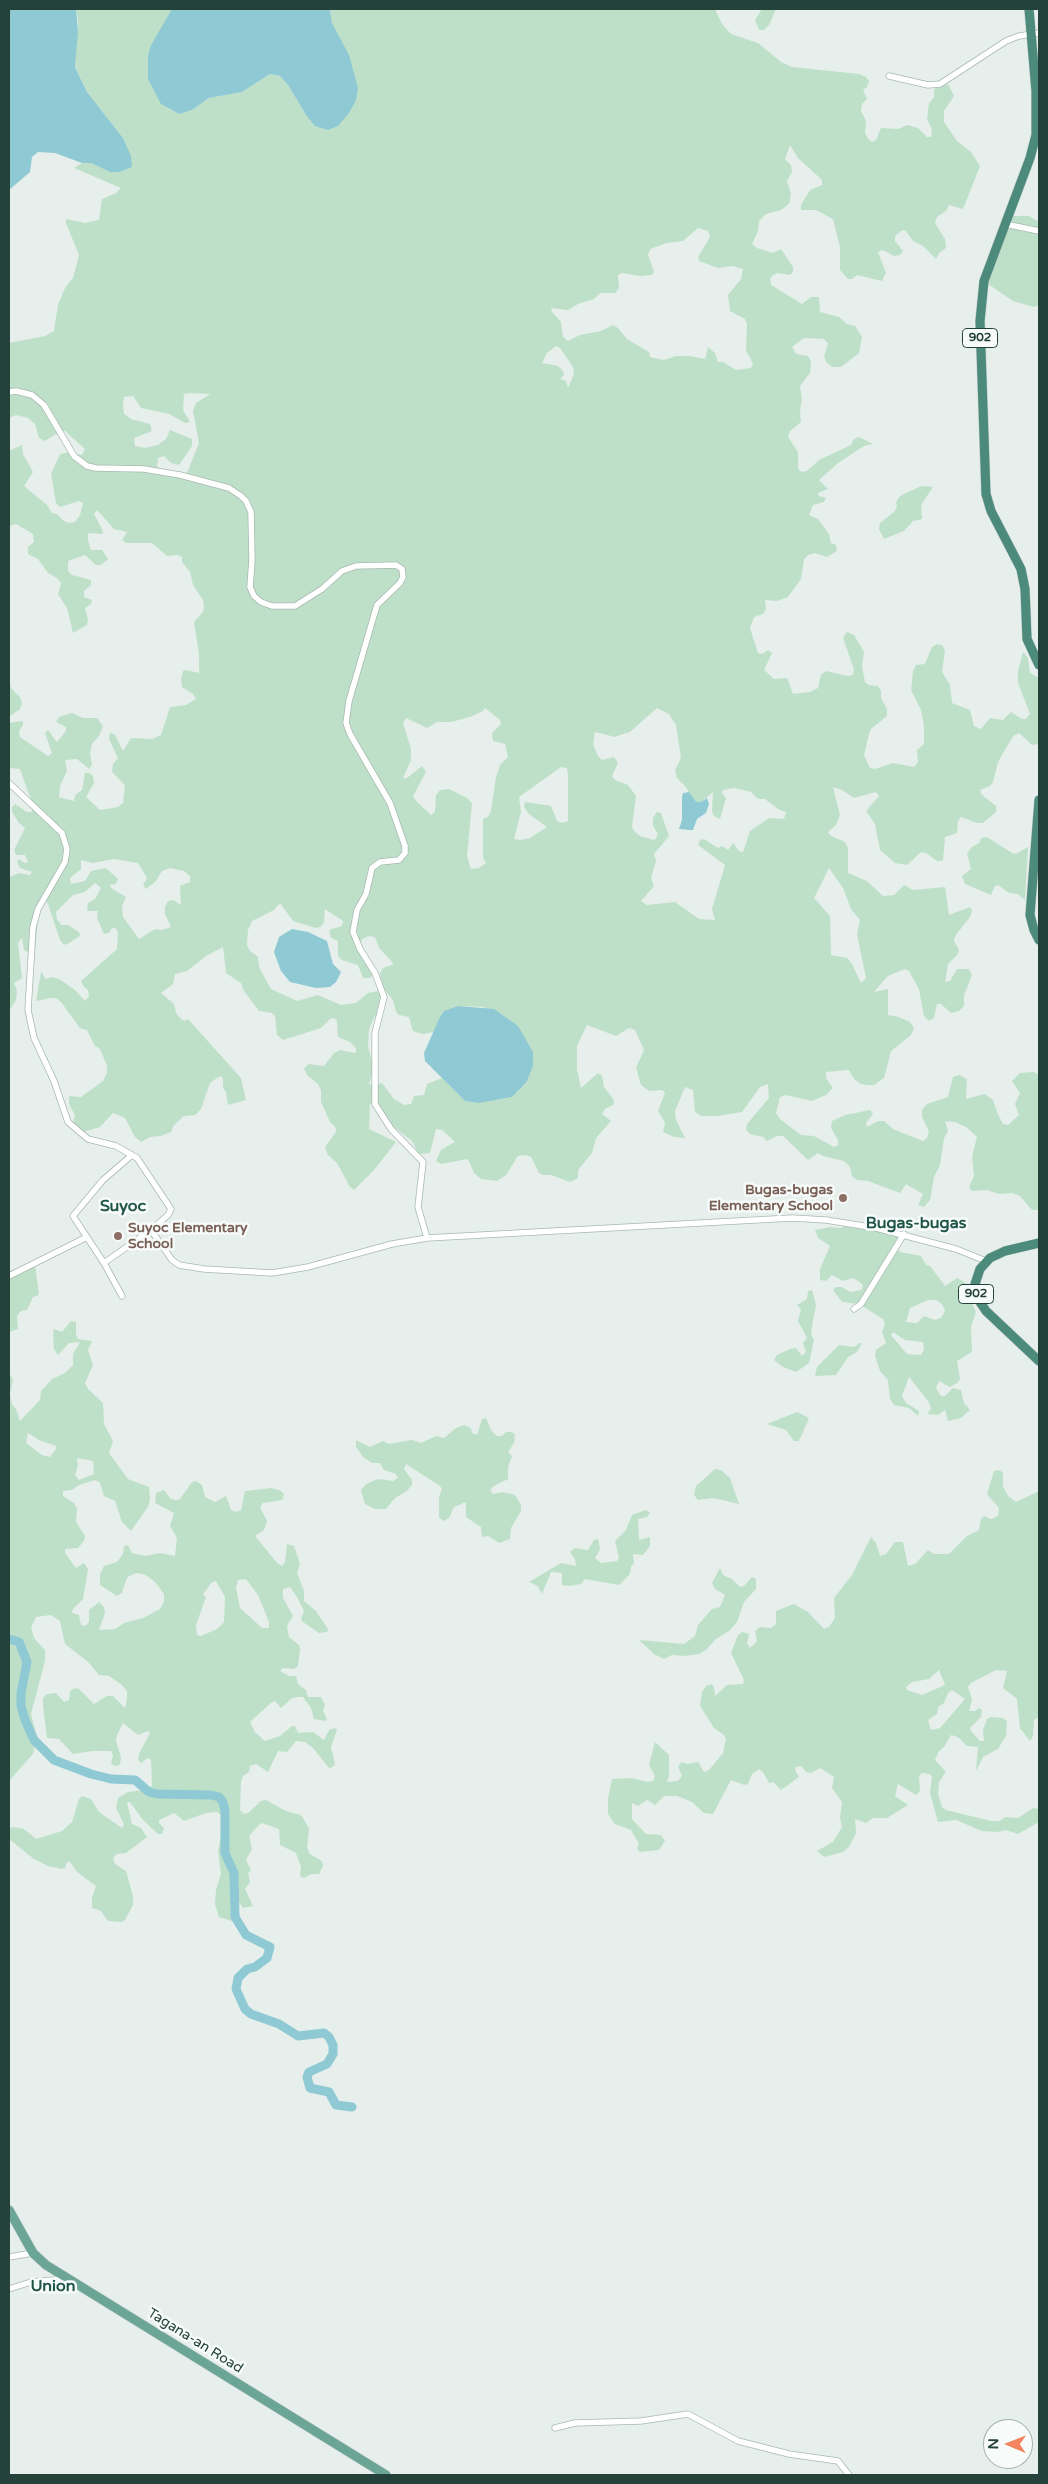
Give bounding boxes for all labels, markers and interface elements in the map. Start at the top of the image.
road number: 902 [962,328,998,348]
place label: Bugas-bugas Elementary School [709,1182,833,1214]
marker: Bugas-bugas Elementary School [837,1192,849,1204]
district label: Suyoc [100,1197,146,1217]
district label: Bugas-bugas [866,1214,966,1234]
place label: Suyoc Elementary School [128,1220,248,1252]
marker: Suyoc Elementary School [112,1230,124,1242]
road number: 902 [958,1285,994,1304]
district label: Union [30,2277,76,2297]
street label: Tagana-an Road [144,2305,246,2377]
north arrow [983,2419,1033,2469]
text: N [985,2438,1002,2450]

